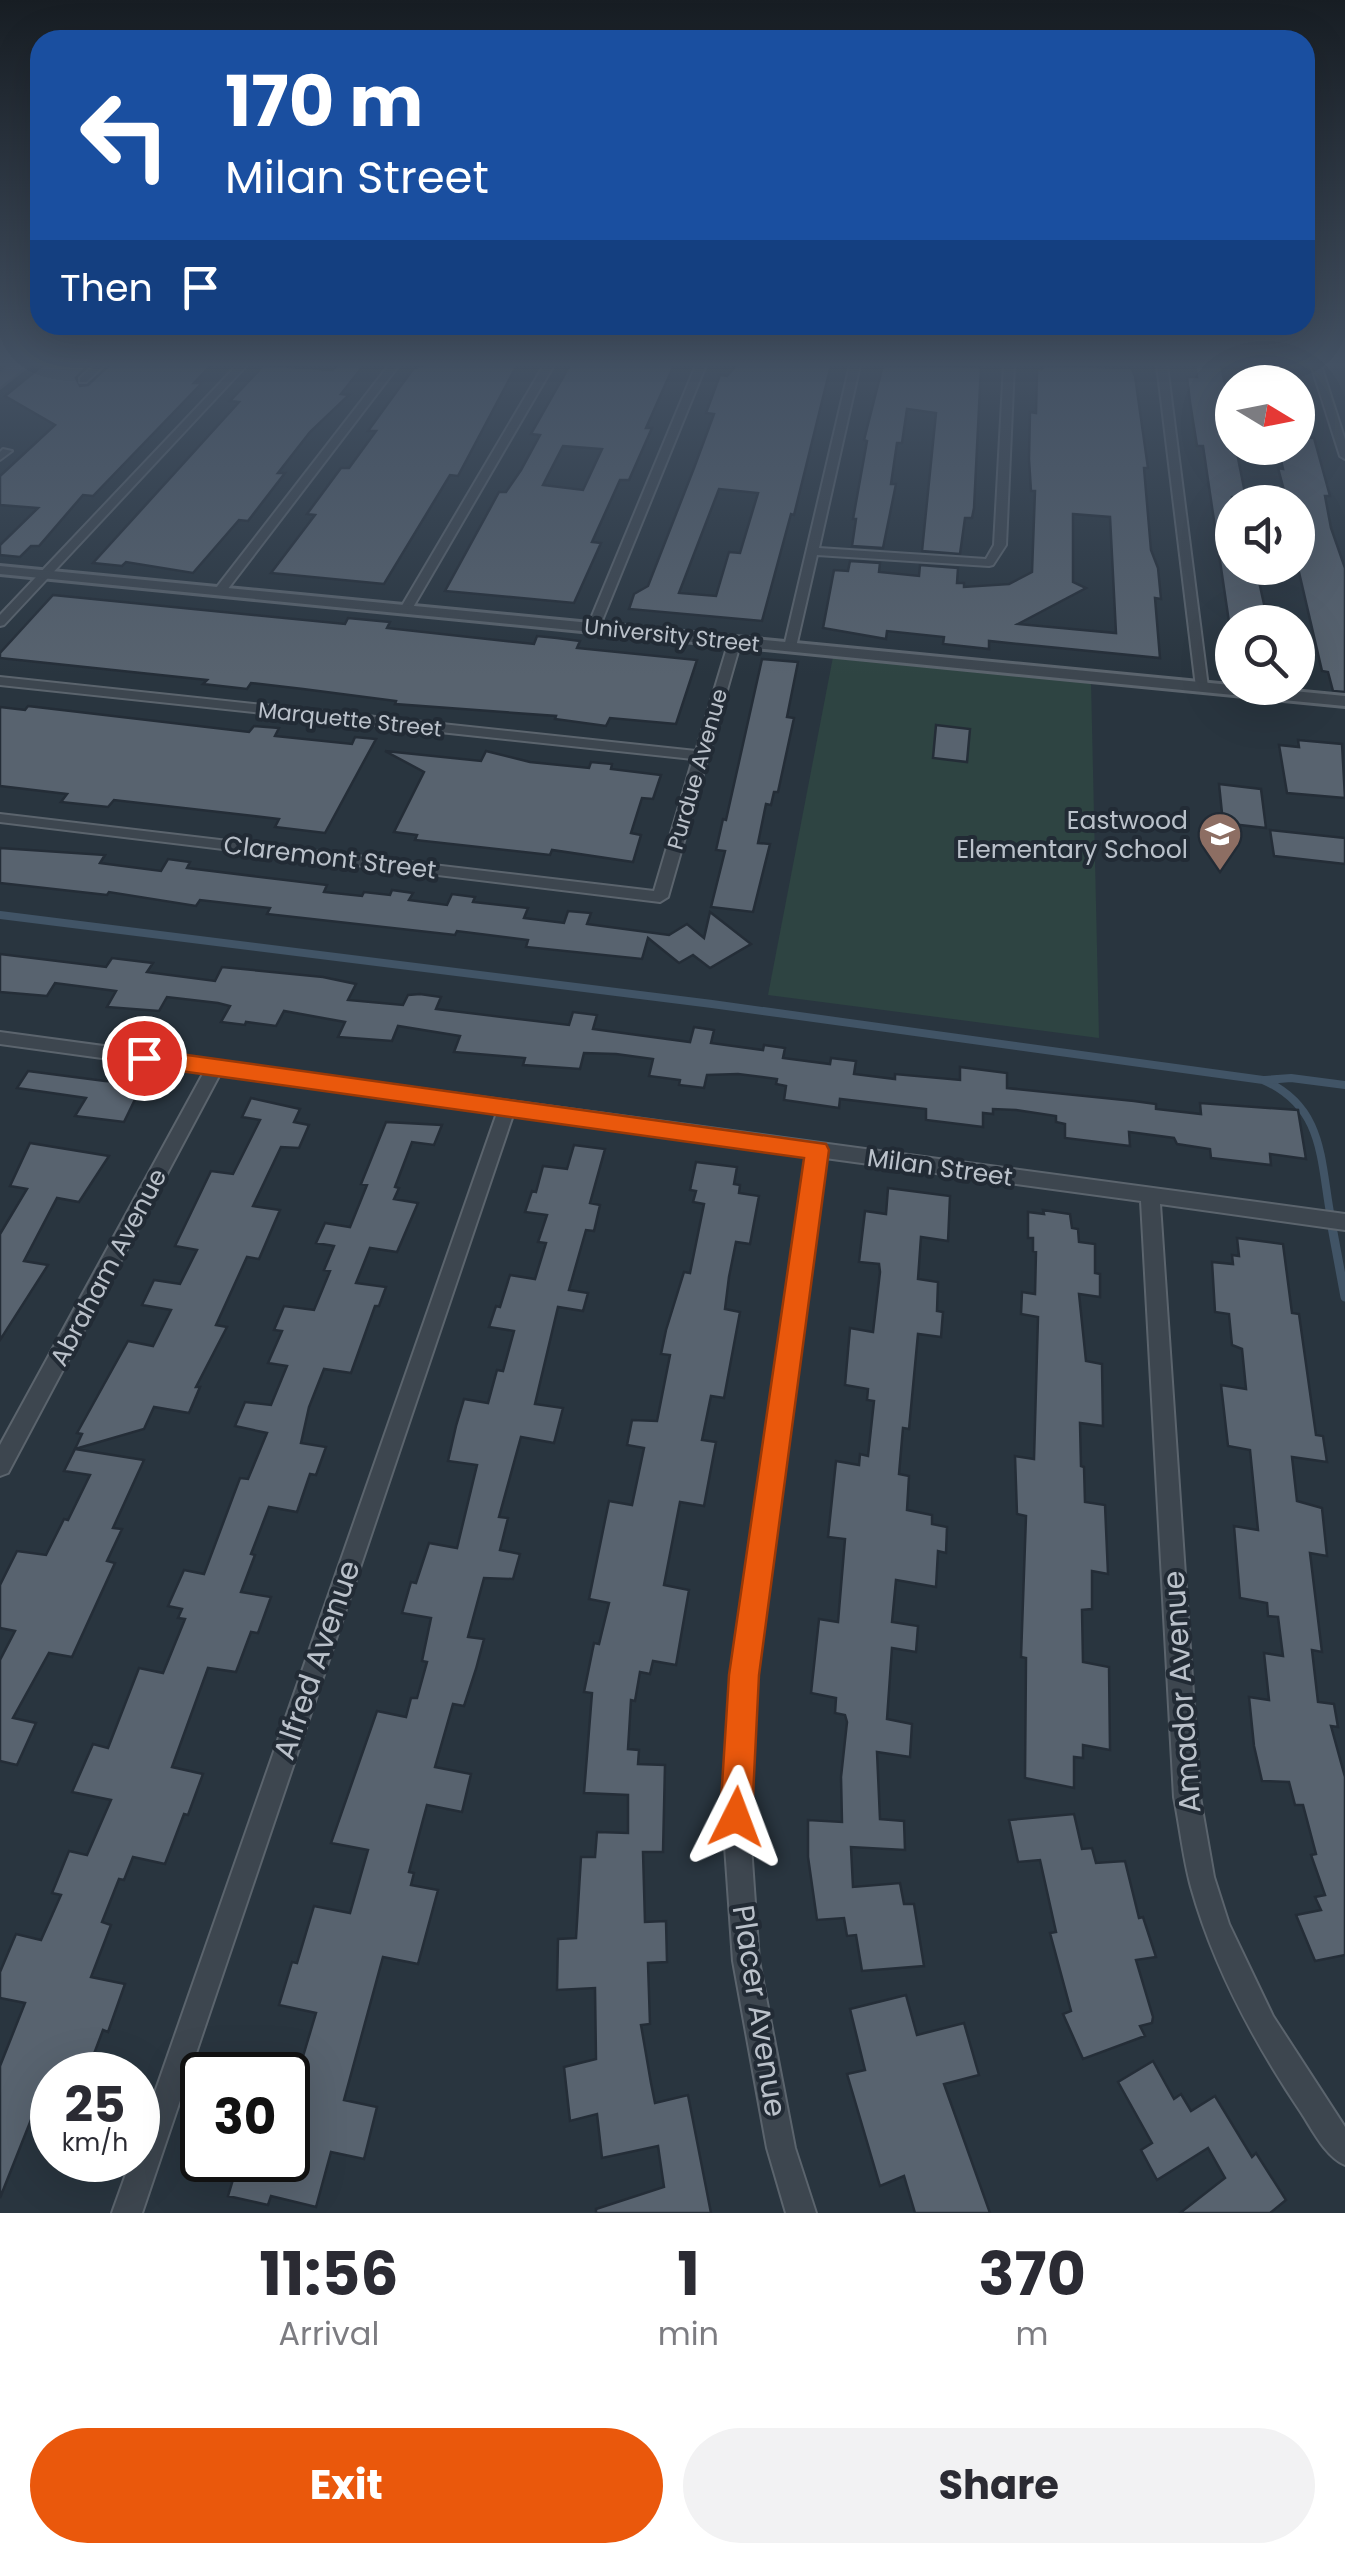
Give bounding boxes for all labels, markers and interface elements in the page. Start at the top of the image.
text: 170 m [225,52,423,151]
icon: left [60,70,190,200]
text: Milan Street [225,146,489,209]
icon: arrive [173,260,228,315]
text: Then [60,261,153,314]
north arrow [1215,365,1315,465]
map controls [1215,365,1315,705]
button: sound [1215,485,1315,585]
button: search [1215,605,1315,705]
street label: University Street [583,611,761,660]
street label: Purdue Avenue [660,685,735,853]
street label: Marquette Street [257,694,443,745]
place label: Eastwood Elementary School [956,803,1188,867]
school or university icon: Eastwood Elementary School [1197,811,1243,872]
street label: Claremont Street [222,827,438,888]
pin [102,1016,187,1101]
icon: arrive [117,1031,172,1086]
street label: Milan Street [865,1140,1015,1195]
street label: Abraham Avenue [42,1162,175,1372]
street label: Alfred Avenue [262,1554,371,1765]
street label: Amador Avenue [1152,1569,1211,1815]
position arrow [684,1765,788,1869]
street label: Placer Avenue [722,1902,797,2120]
speed limit sign: 30 [180,2052,310,2182]
text: 25 [64,2069,126,2140]
text: km/h [62,2125,128,2160]
text: 11:56 [259,2232,399,2316]
text: 1 [677,2232,700,2316]
text: 370 [978,2232,1086,2316]
text: Arrival [278,2311,379,2356]
text: min [658,2311,719,2356]
text: m [1016,2311,1049,2356]
button: Exit [30,2428,663,2543]
button: Share [683,2428,1315,2543]

